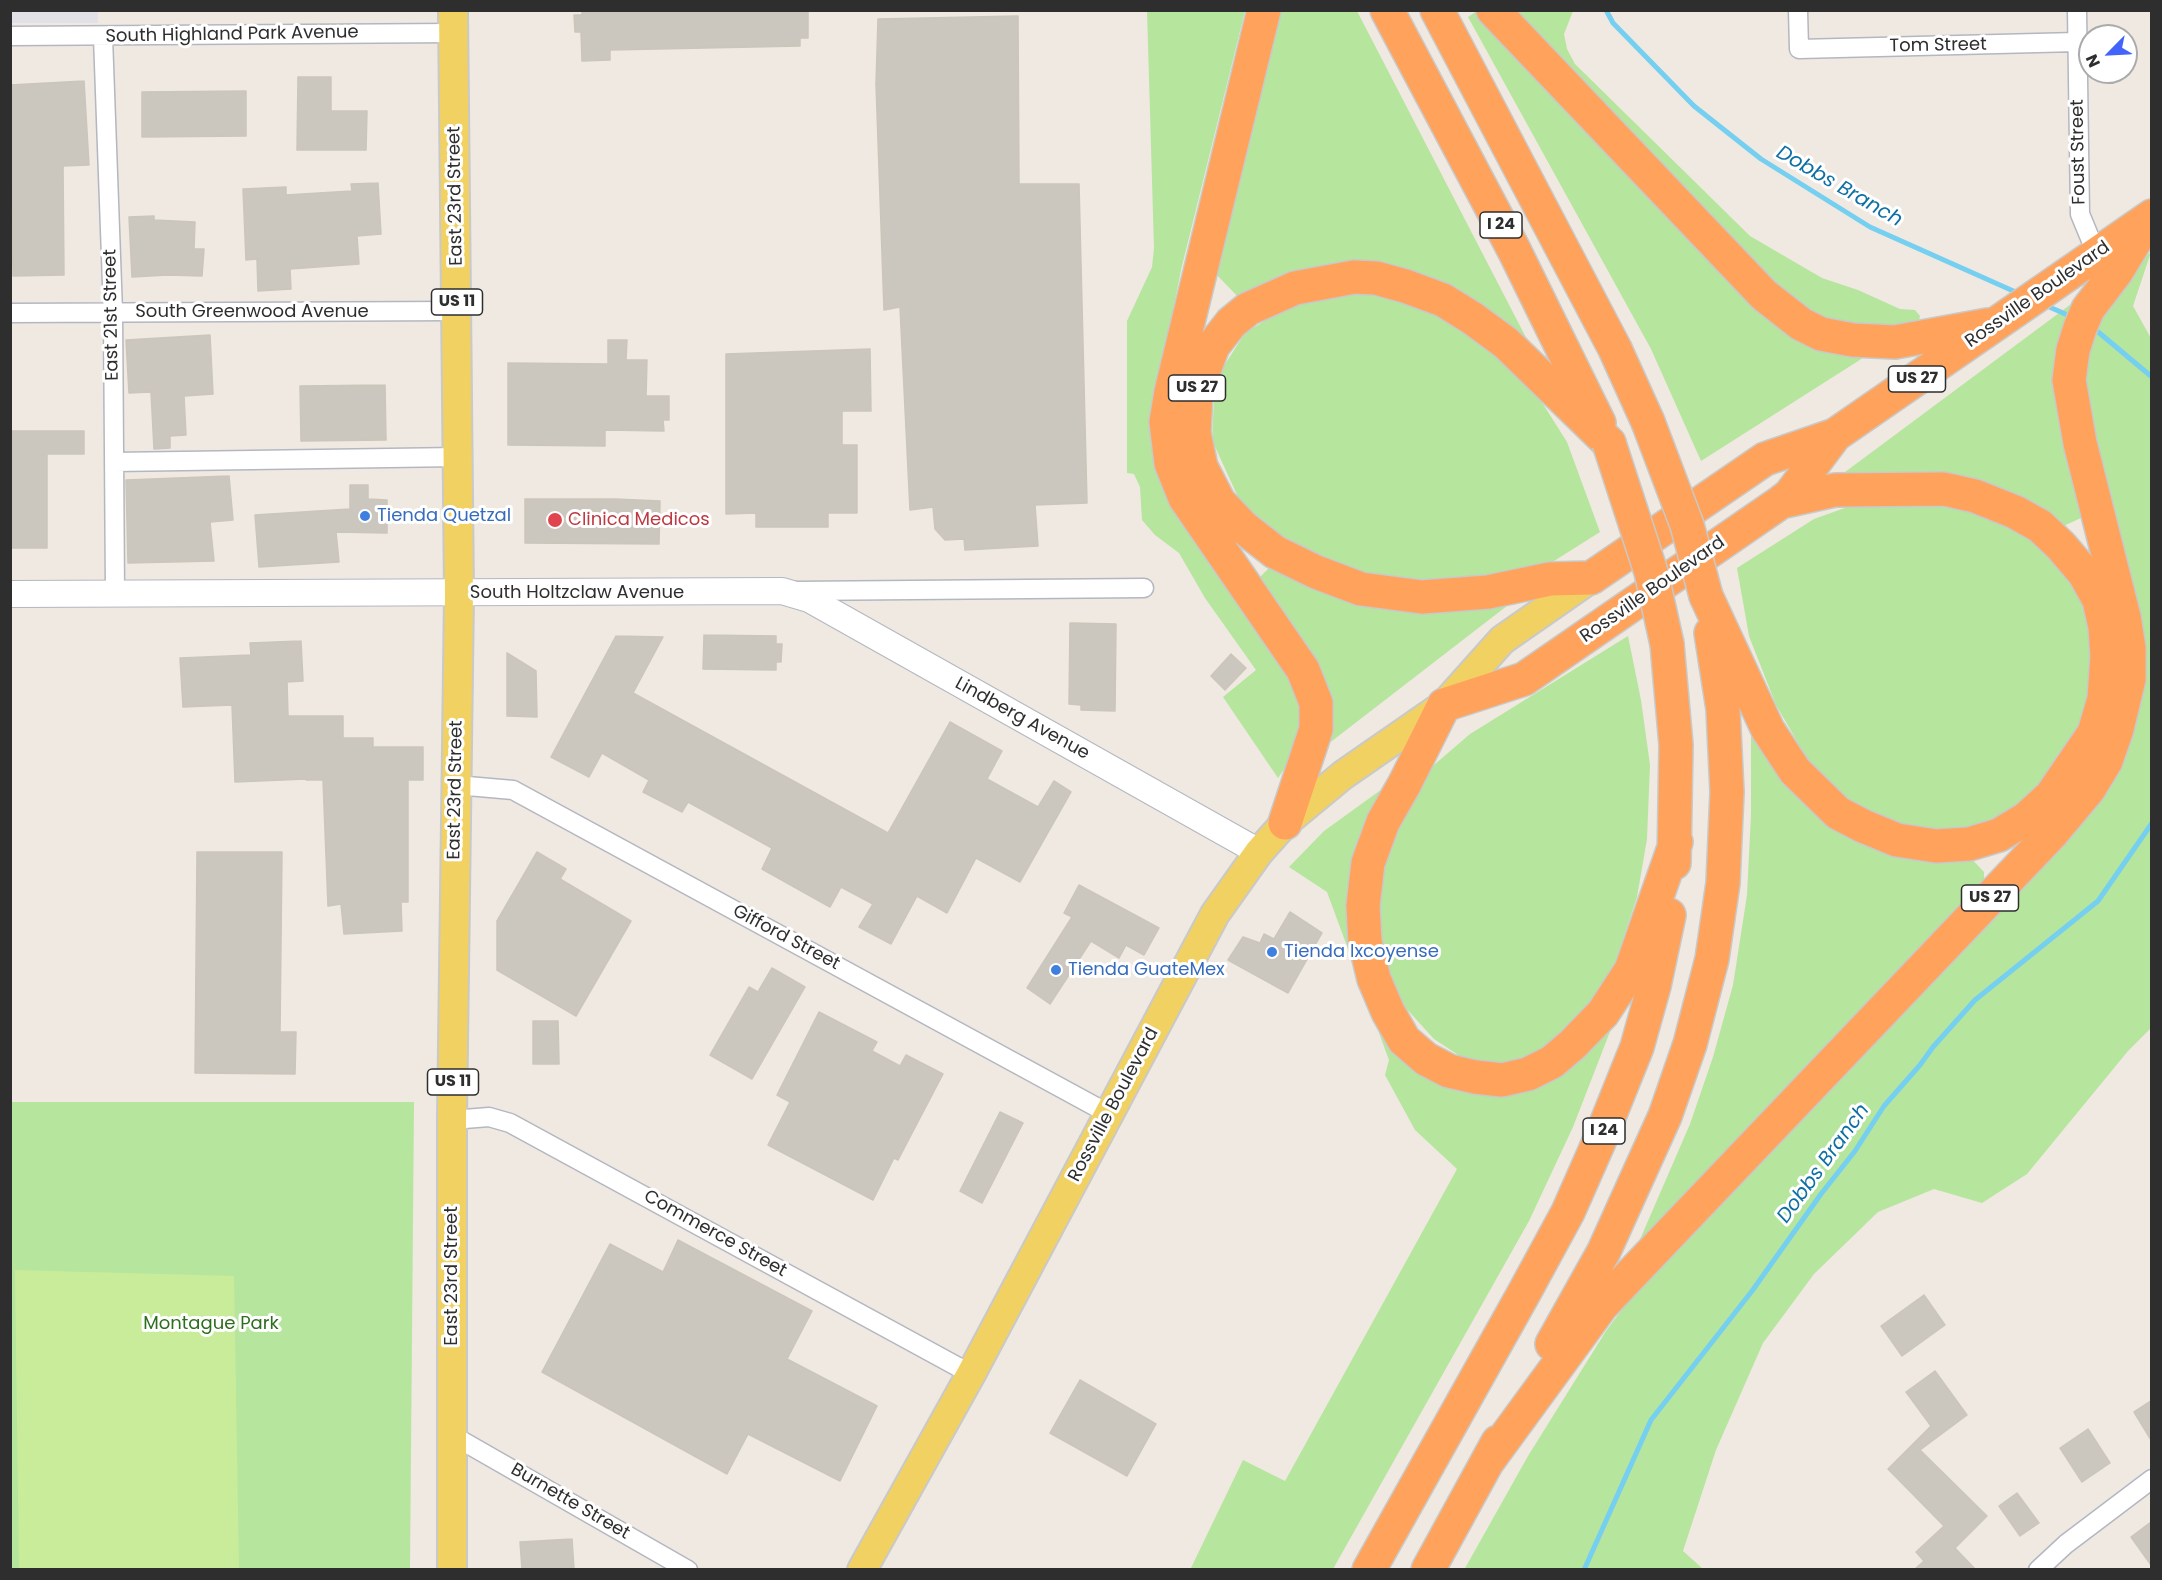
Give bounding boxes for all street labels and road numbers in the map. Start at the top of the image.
street label: South Highland Park Avenue [105,22,359,48]
street label: Tom Street [1889,34,1987,58]
street label: Foust Street [2067,99,2091,205]
street label: East 23rd Street [444,126,468,266]
road number: I 24 [1480,212,1522,238]
street label: Rossville Boulevard [1962,237,2114,353]
street label: East 21st Street [100,249,124,381]
road number: US 11 [432,289,482,315]
street label: South Greenwood Avenue [135,301,369,323]
road number: US 27 [1888,366,1946,392]
road number: US 27 [1168,375,1226,401]
street label: Rossville Boulevard [1577,532,1729,648]
street label: South Holtzclaw Avenue [470,582,684,604]
street label: Lindberg Avenue [951,673,1093,765]
street label: East 23rd Street [444,720,468,860]
road number: US 27 [1962,885,2018,911]
street label: Gifford Street [729,901,843,975]
street label: Rossville Boulevard [1064,1024,1164,1186]
road number: US 11 [428,1069,478,1095]
road number: I 24 [1583,1118,1625,1144]
street label: Commerce Street [640,1186,790,1282]
street label: East 23rd Street [441,1206,463,1346]
street label: Burnette Street [507,1459,633,1545]

